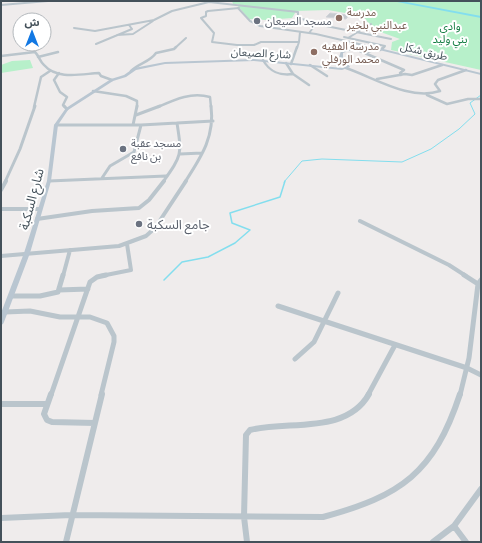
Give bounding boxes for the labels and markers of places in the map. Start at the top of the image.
place label: مدرسة عبدالنبي بلخير [346,4,408,35]
place label: مسجد الصيعان [265,13,332,28]
marker: مدرسة عبدالنبي بلخير [334,13,344,23]
marker: مسجد الصيعان [252,16,262,26]
place label: مدرسة الفقيه محمد الورفلي [322,38,380,69]
marker: مدرسة الفقيه محمد الورفلي [309,47,319,57]
place label: مسجد عقبة بن نافع [131,135,182,164]
marker: مسجد عقبة بن نافع [118,144,128,154]
place label: جامع السكبة [147,215,210,235]
marker: جامع السكبة [134,219,144,229]

